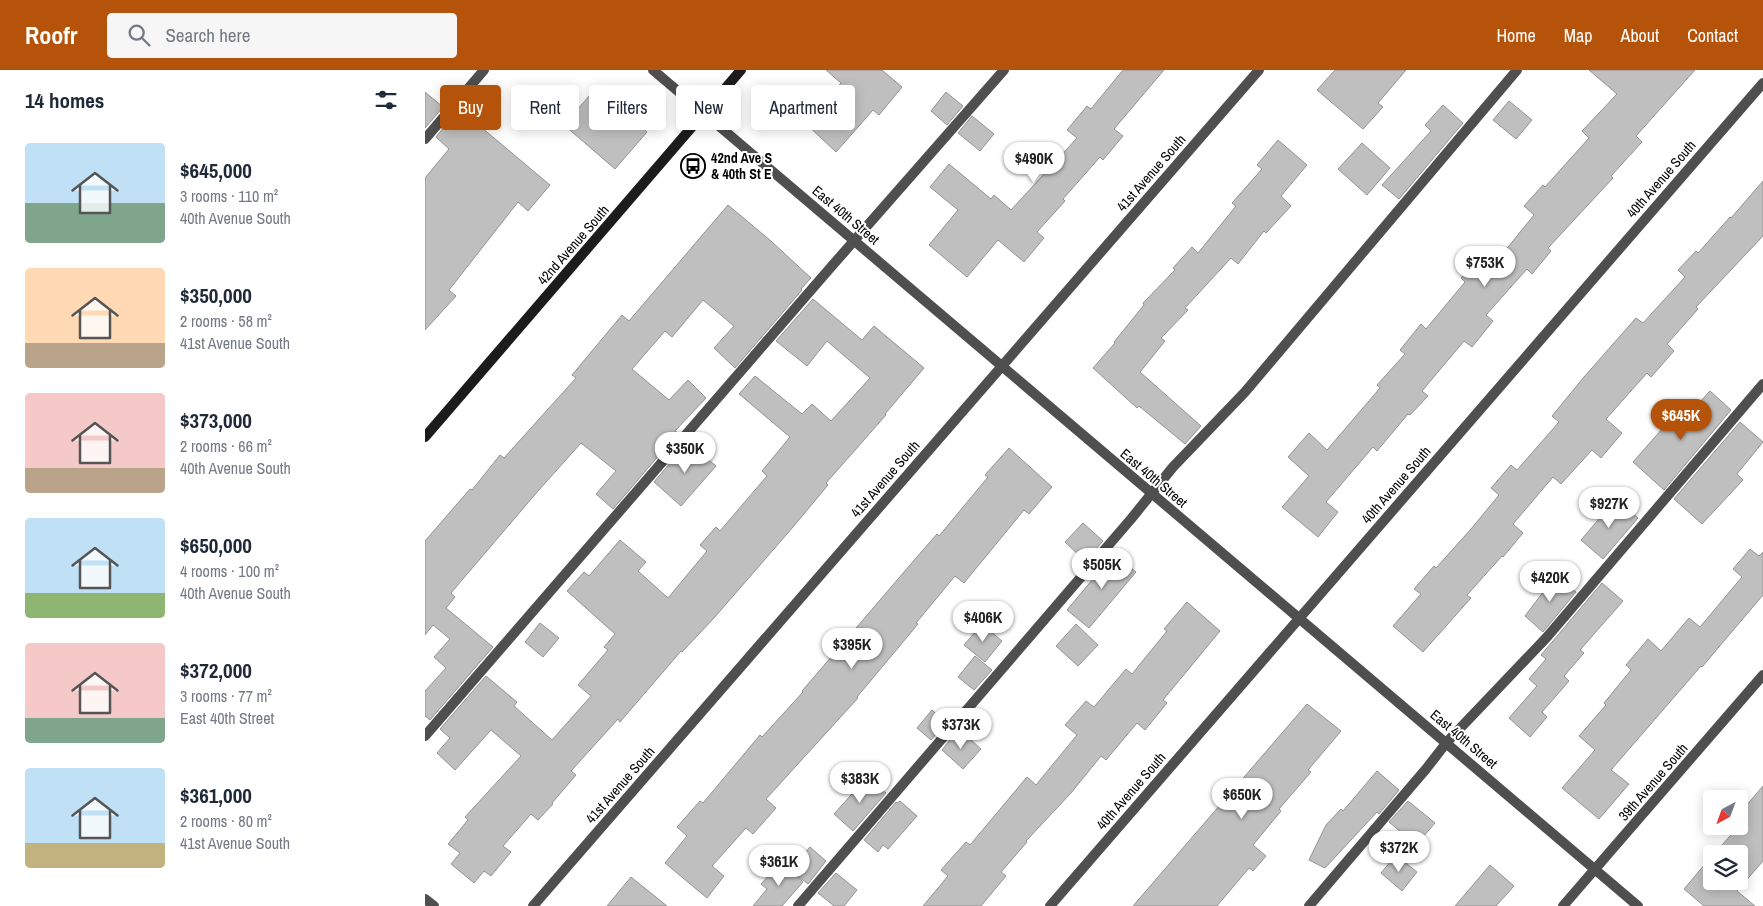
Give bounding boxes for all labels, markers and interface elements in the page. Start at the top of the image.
search box [107,13,457,58]
text: Roofr [25,19,77,51]
icon: search [125,21,153,49]
text: Search here [165,22,250,48]
text: Home [1496,23,1536,48]
text: Map [1564,23,1593,48]
text: About [1621,23,1659,48]
text: Contact [1687,23,1738,48]
chip: Buy [440,85,501,130]
chip: Rent [511,85,579,130]
chip: Filters [589,85,666,130]
chip: New [676,85,741,130]
chip: Apartment [751,85,855,130]
text: 14 homes [25,86,104,115]
icon: filters [372,86,400,114]
street label: 41st Avenue South [1113,131,1189,215]
street label: 40th Avenue South [1622,137,1700,221]
pin: $490K [999,142,1069,184]
text: $490K [1015,147,1053,169]
place label: 42nd Ave S & 40th St E [711,149,772,183]
bus stop icon: 42nd Ave S & 40th St E [680,153,706,179]
text: $645,000 [180,156,252,185]
icon: home [65,163,125,223]
street label: East 40th Street [809,182,883,248]
text: 3 rooms · 110 m² [180,185,278,207]
street label: 42nd Avenue South [533,201,613,289]
text: 40th Avenue South [180,207,291,229]
pin: $753K [1450,246,1520,288]
text: $753K [1466,251,1504,273]
text: $350,000 [180,281,252,310]
icon: home [65,288,125,348]
text: 2 rooms · 58 m² [180,310,272,332]
text: 41st Avenue South [180,332,290,354]
pin: $645K [1646,398,1716,441]
text: $645K [1662,404,1700,426]
text: $373,000 [180,406,252,435]
icon: home [65,413,125,473]
pin: $350K [650,432,720,474]
text: 2 rooms · 66 m² [180,435,272,457]
text: $350K [666,437,704,459]
street label: 41st Avenue South [847,437,923,521]
street label: 40th Avenue South [1357,443,1435,527]
street label: East 40th Street [1117,445,1191,511]
text: 40th Avenue South [180,457,291,479]
pin: $927K [1574,486,1644,529]
text: $927K [1590,492,1628,514]
text: $650,000 [180,531,252,560]
icon: home [65,538,125,598]
pin: $505K [1067,548,1137,590]
text: $505K [1083,553,1121,575]
text: 4 rooms · 100 m² [180,560,279,582]
pin: $420K [1515,560,1585,603]
text: $420K [1531,566,1569,588]
text: 40th Avenue South [180,582,291,604]
pin: $406K [948,600,1018,643]
text: $406K [964,606,1002,628]
pin: $395K [817,628,887,670]
text: $395K [833,633,871,655]
text: $372,000 [180,656,252,685]
icon: home [65,663,125,723]
text: 3 rooms · 77 m² [180,685,272,707]
street label: East 40th Street [1427,706,1501,772]
text: East 40th Street [180,707,274,729]
pin: $373K [926,708,996,750]
text: $373K [942,713,980,735]
street label: 39th Avenue South [1614,740,1692,824]
street label: 41st Avenue South [582,743,658,827]
street label: 40th Avenue South [1092,749,1170,833]
pin: $383K [825,762,895,804]
text: $383K [841,767,879,789]
pin: $650K [1207,778,1277,820]
text: $361,000 [180,781,252,810]
text: $650K [1223,783,1261,805]
icon: home [65,788,125,848]
north arrow [1703,790,1747,835]
map controls [1703,790,1748,890]
text: 2 rooms · 80 m² [180,810,272,832]
pin: $372K [1364,830,1434,873]
text: 41st Avenue South [180,832,290,854]
text: $372K [1380,836,1418,858]
pin: $361K [744,844,814,887]
button: layers [1703,845,1748,890]
text: $361K [760,850,798,872]

